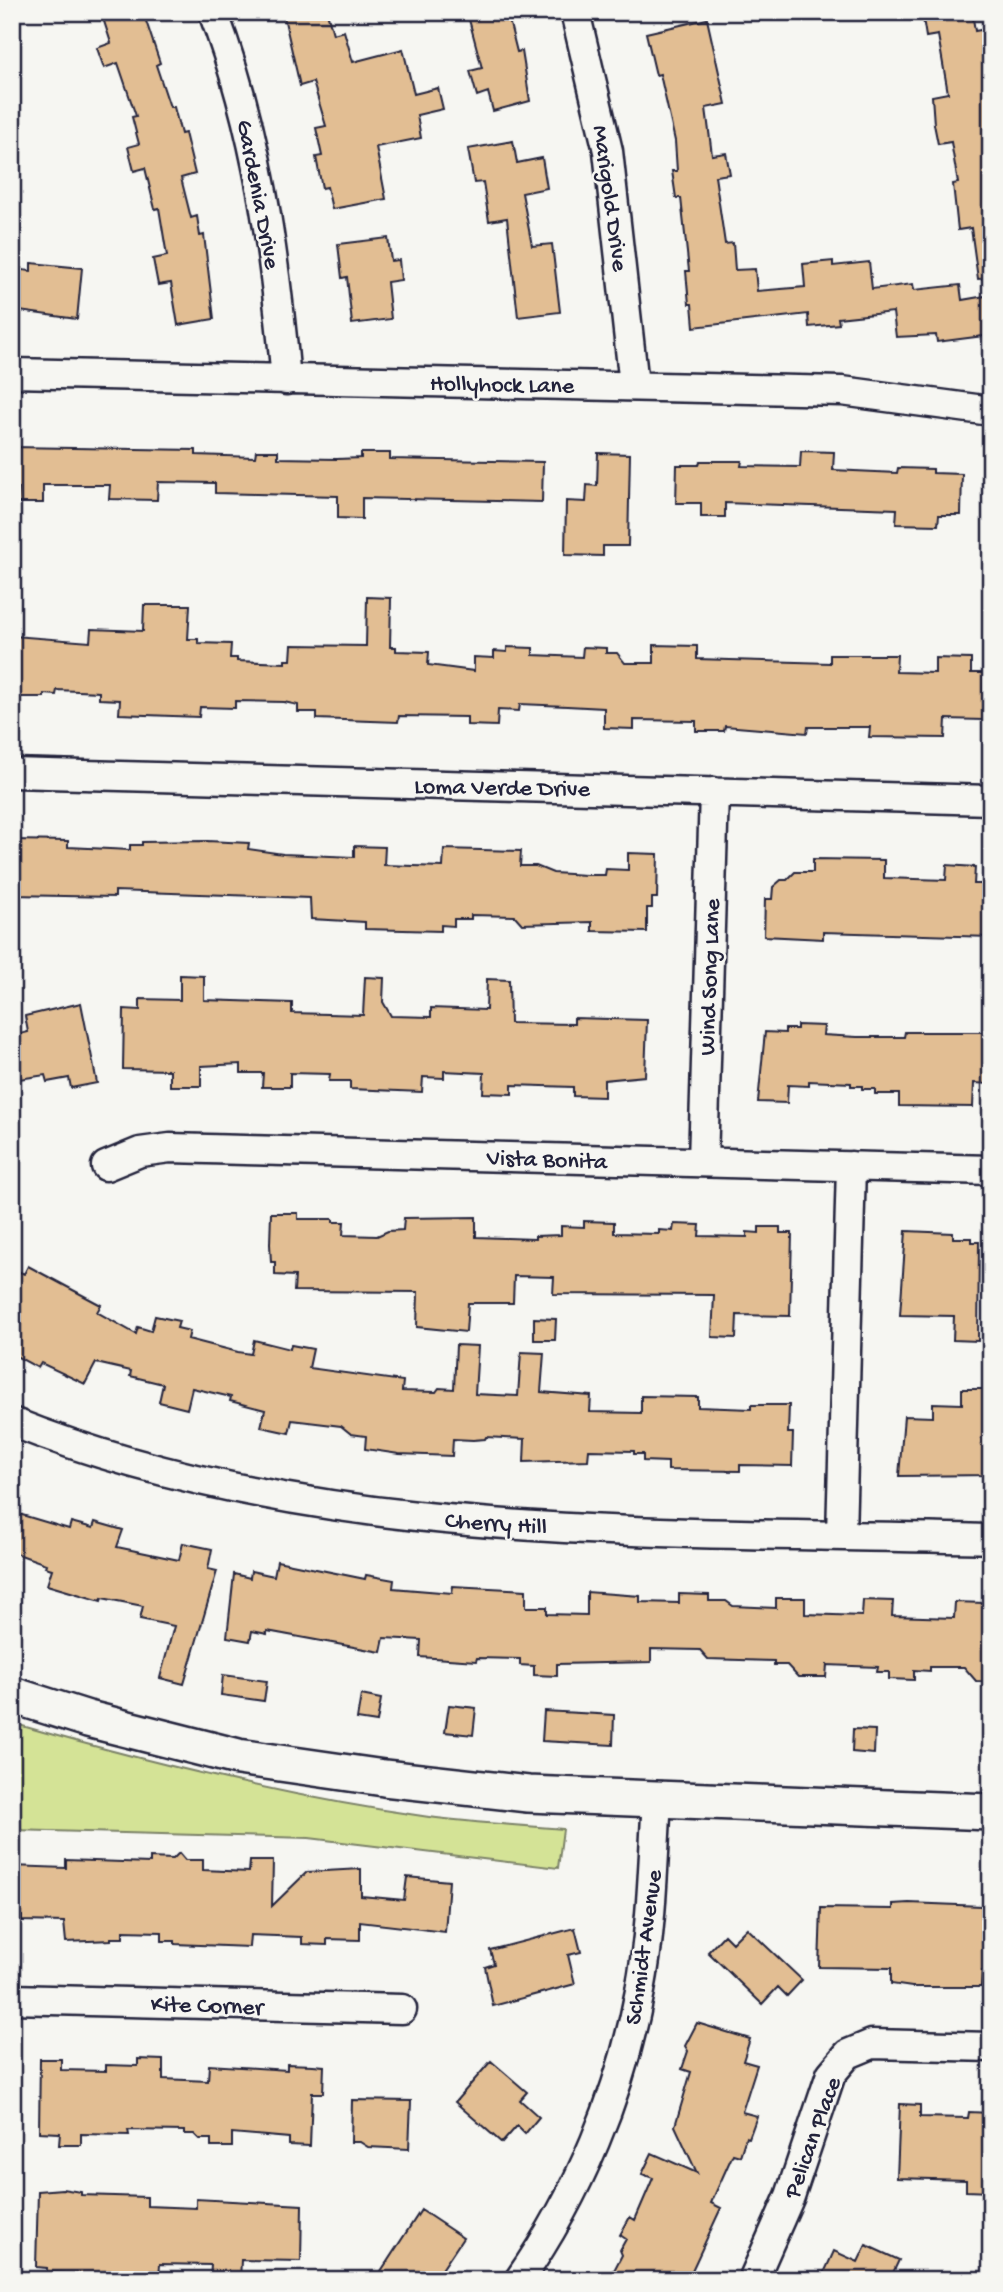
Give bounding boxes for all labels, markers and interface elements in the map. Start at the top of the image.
street label: Gardenia Drive [228,118,285,272]
street label: Marigold Drive [584,124,633,274]
street label: Hollyhock Lane [430,371,575,402]
street label: Loma Verde Drive [414,773,591,806]
street label: Wind Song Lane [694,898,729,1056]
street label: Vista Bonita [485,1145,608,1178]
street label: Cherry Hill [444,1507,548,1544]
street label: Schmidt Avenue [620,1868,671,2027]
street label: Kite Corner [150,1991,266,2024]
street label: Pelican Place [779,2073,850,2204]

